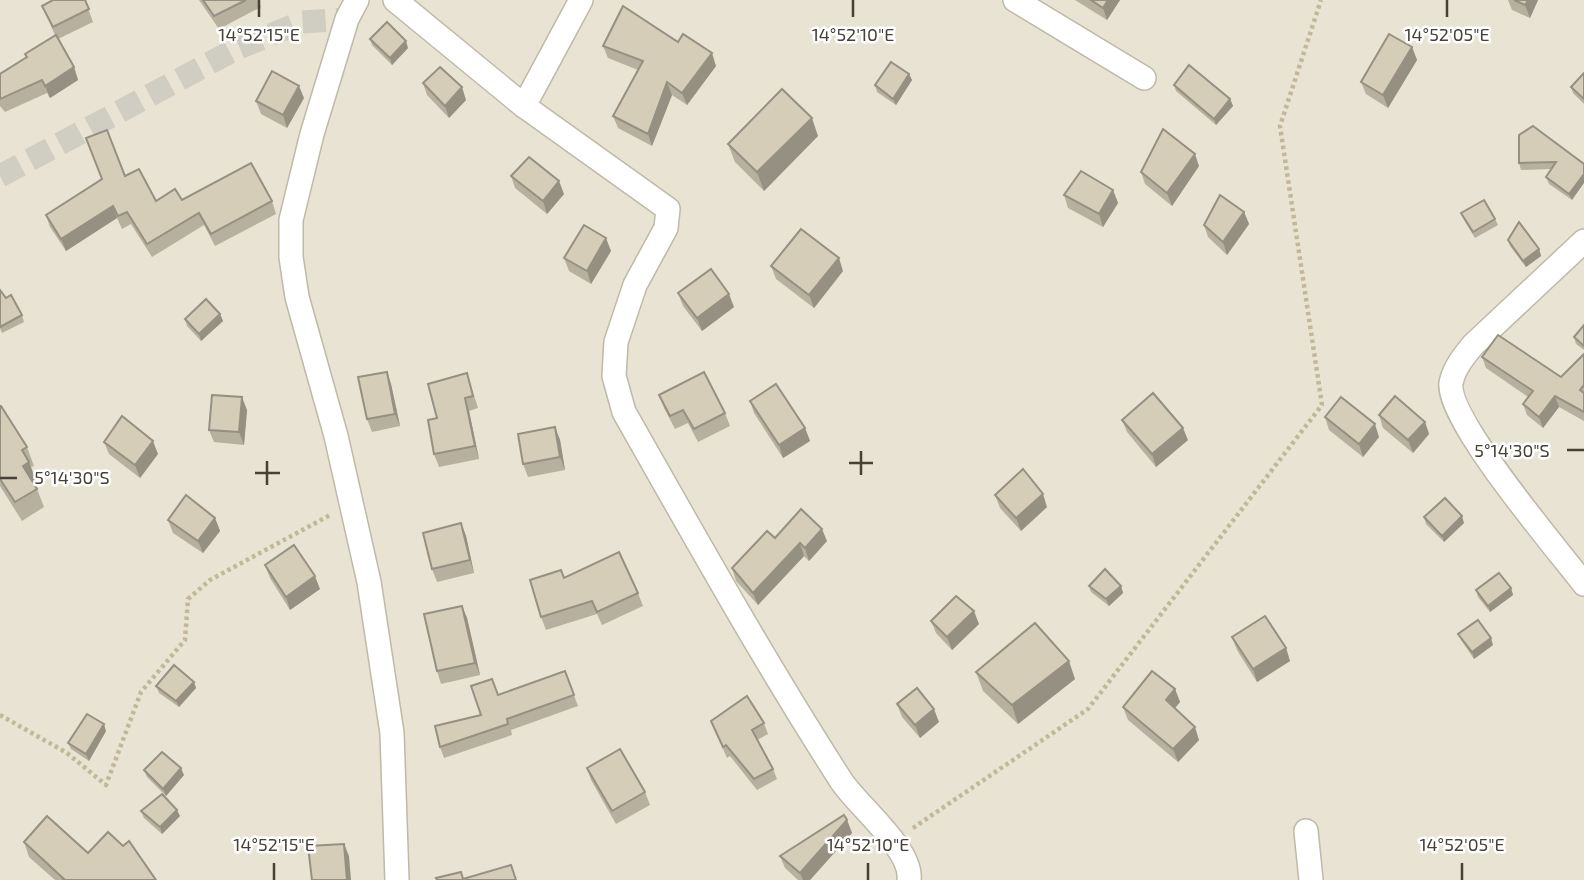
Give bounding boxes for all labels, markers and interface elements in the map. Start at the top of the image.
text: 14°52'15"E [218,23,300,45]
text: 14°52'10"E [812,23,894,45]
text: 14°52'05"E [1404,23,1490,45]
text: 5°14'30"S [1474,439,1550,461]
text: 5°14'30"S [34,466,110,488]
text: 14°52'15"E [233,833,315,855]
text: 14°52'10"E [827,833,909,855]
text: 14°52'05"E [1419,833,1505,855]

